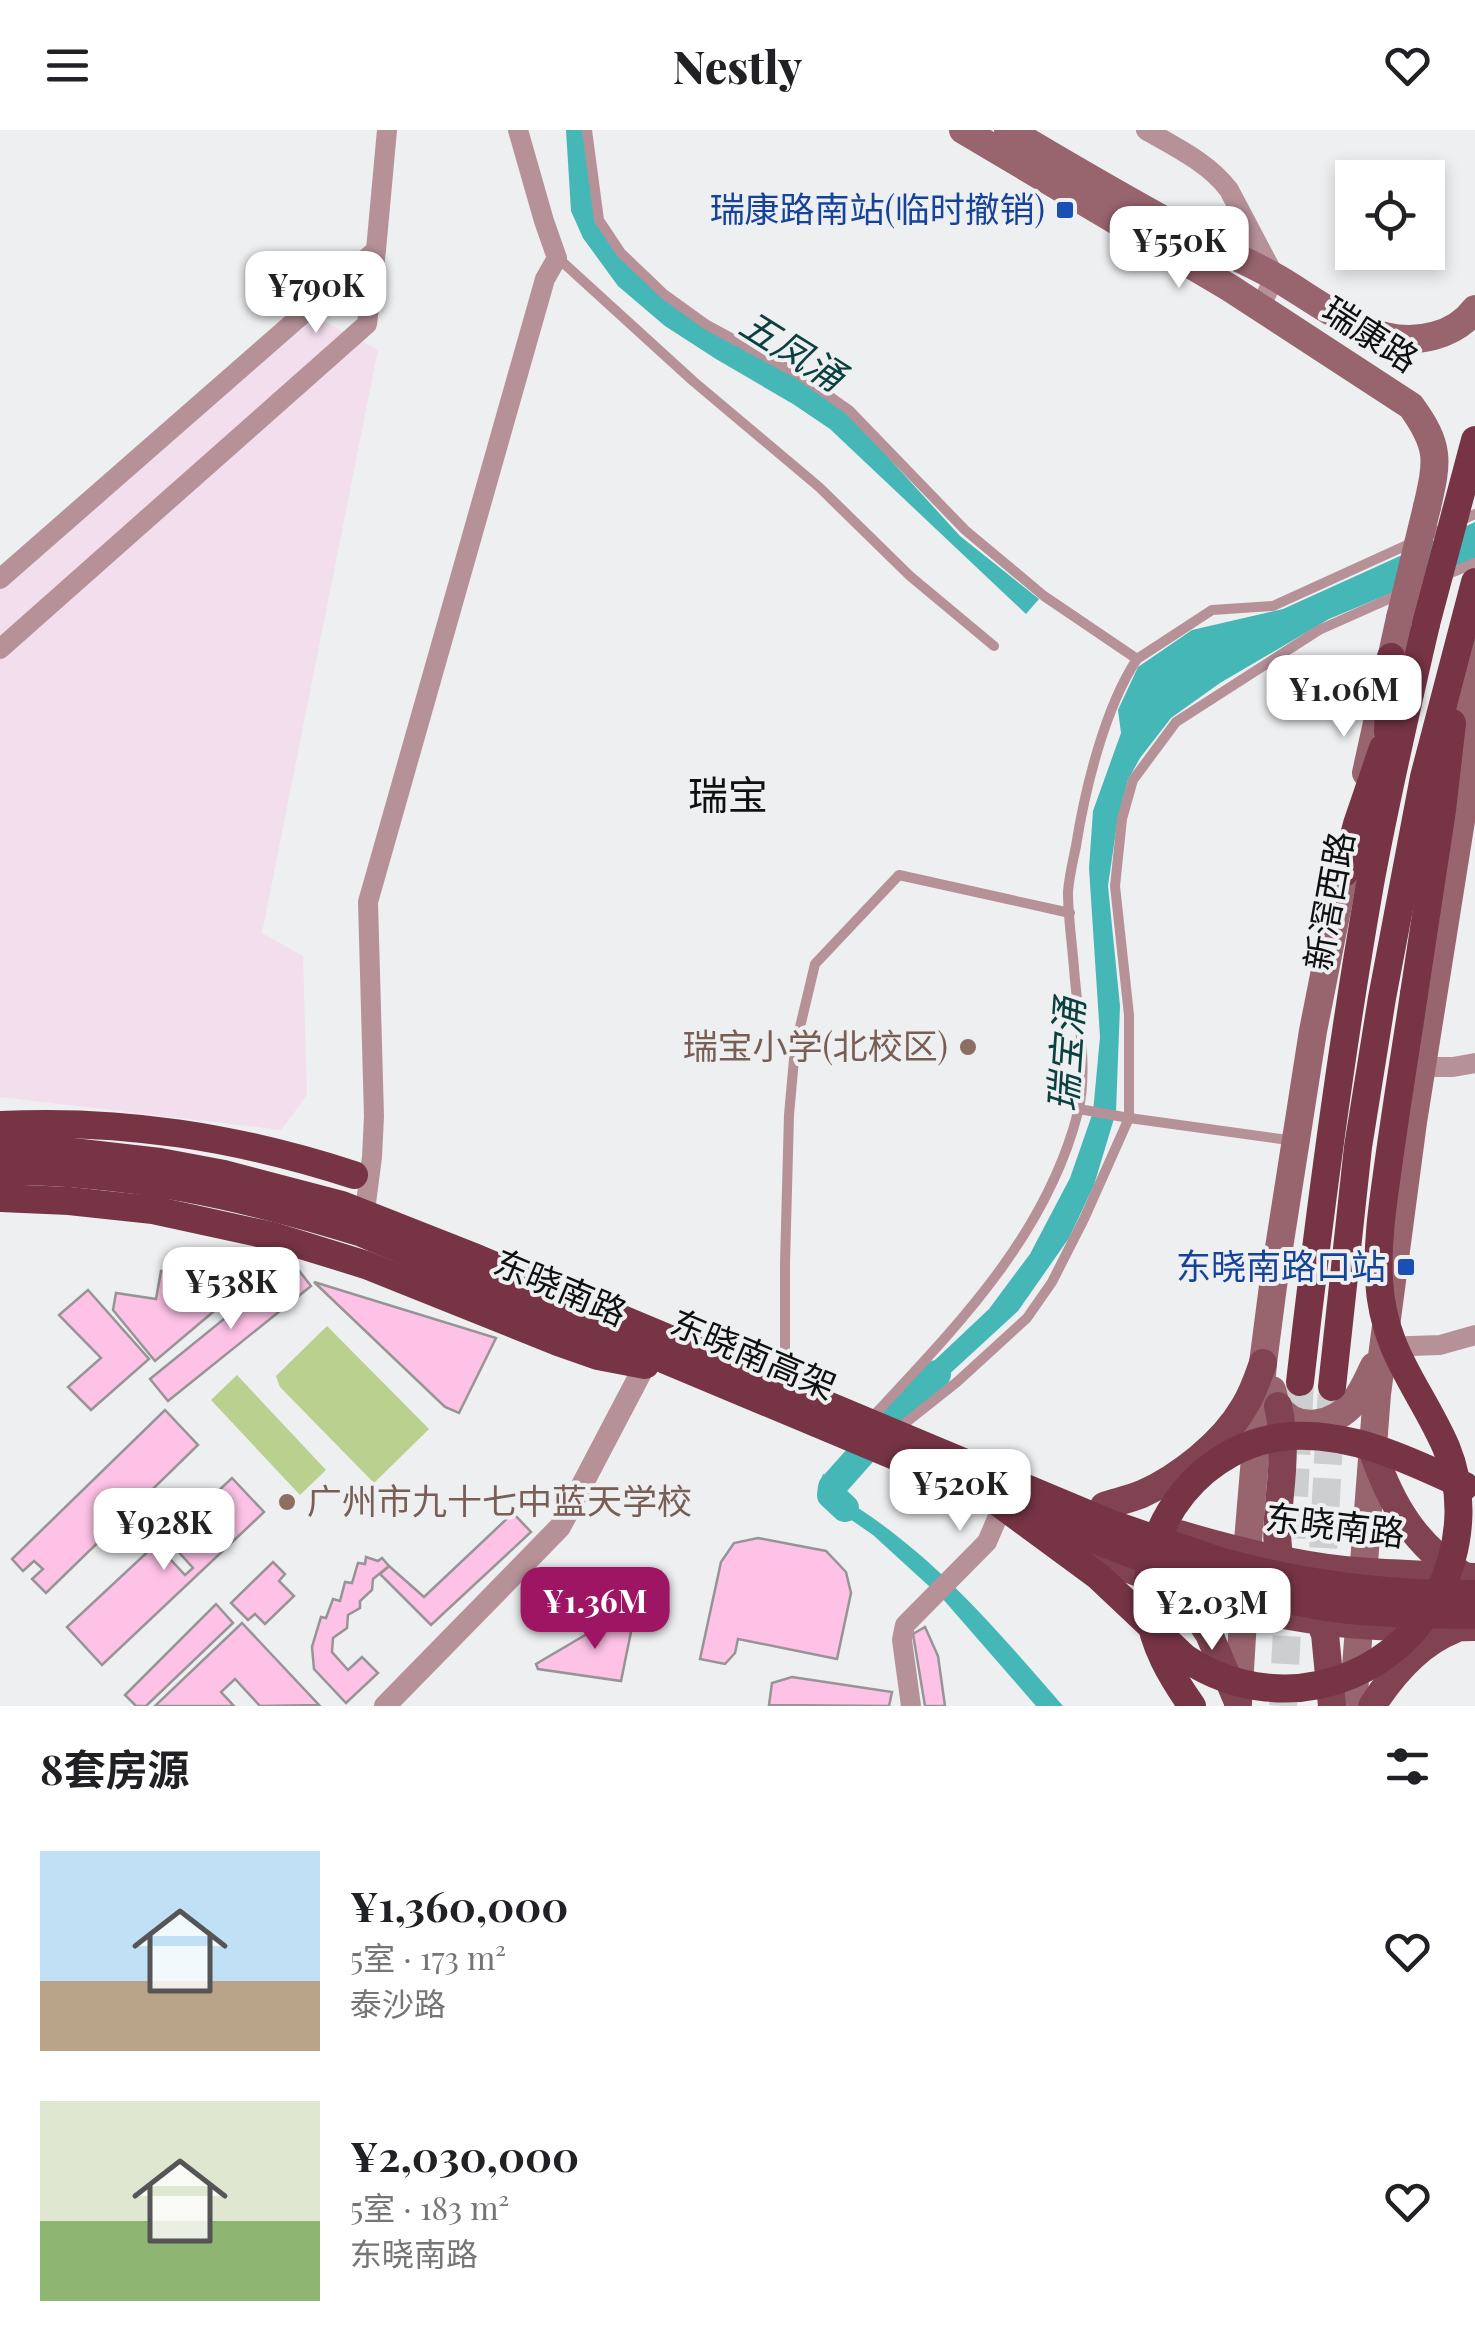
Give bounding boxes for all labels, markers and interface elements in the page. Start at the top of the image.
text: Nestly [673,35,802,95]
icon: menu [40,38,95,93]
icon: heart [1380,38,1435,93]
map controls [1335,160,1445,270]
button: locate [1335,160,1445,270]
place label: 瑞康路南站(临时撤销) [709,184,1045,231]
marker: 瑞康路南站(临时撤销) [1054,199,1076,221]
pin: ¥550K [1109,206,1249,291]
text: ¥550K [1132,217,1226,260]
pin: ¥790K [246,251,386,336]
text: ¥790K [267,262,365,305]
street label: 瑞康路 [1315,285,1428,381]
water label: 五凤涌 [731,297,859,403]
pin: ¥1.06M [1263,655,1425,740]
text: ¥1.06M [1289,666,1399,709]
district label: 瑞宝 [688,767,768,820]
street label: 新滘西路 [1292,828,1363,974]
water label: 瑞宝涌 [1035,992,1094,1113]
place label: 瑞宝小学(北校区) [682,1021,948,1068]
marker: 瑞宝小学(北校区) [957,1036,979,1058]
street label: 东晓南路 [487,1237,635,1335]
place label: 东晓南路口站 [1176,1241,1386,1288]
pin: ¥538K [161,1247,301,1332]
marker: 东晓南路口站 [1395,1256,1417,1278]
text: ¥538K [185,1258,277,1301]
street label: 东晓南高架 [664,1297,844,1409]
pin: ¥520K [890,1449,1030,1534]
text: ¥520K [912,1460,1008,1503]
place label: 广州市九十七中蓝天学校 [307,1476,692,1523]
pin: ¥928K [94,1488,234,1573]
marker: 广州市九十七中蓝天学校 [276,1491,298,1513]
street label: 东晓南路 [1263,1492,1408,1555]
text: ¥928K [116,1499,212,1542]
pin: ¥1.36M [514,1567,676,1652]
pin: ¥2.03M [1131,1568,1293,1653]
text: ¥1.36M [543,1578,647,1621]
text: ¥2.03M [1156,1579,1269,1622]
icon: filters [1380,1739,1435,1794]
text: 8套房源 [40,1740,190,1796]
text: ¥1,360,000 [350,1877,568,1933]
icon: home [120,1891,240,2011]
icon: heart [1380,1924,1435,1979]
text: 5室 · 173 m² [350,1935,506,1978]
text: 泰沙路 [350,1981,446,2024]
text: ¥2,030,000 [350,2127,579,2183]
icon: home [120,2141,240,2261]
icon: heart [1380,2174,1435,2229]
text: 5室 · 183 m² [350,2185,509,2228]
text: 东晓南路 [350,2231,478,2274]

